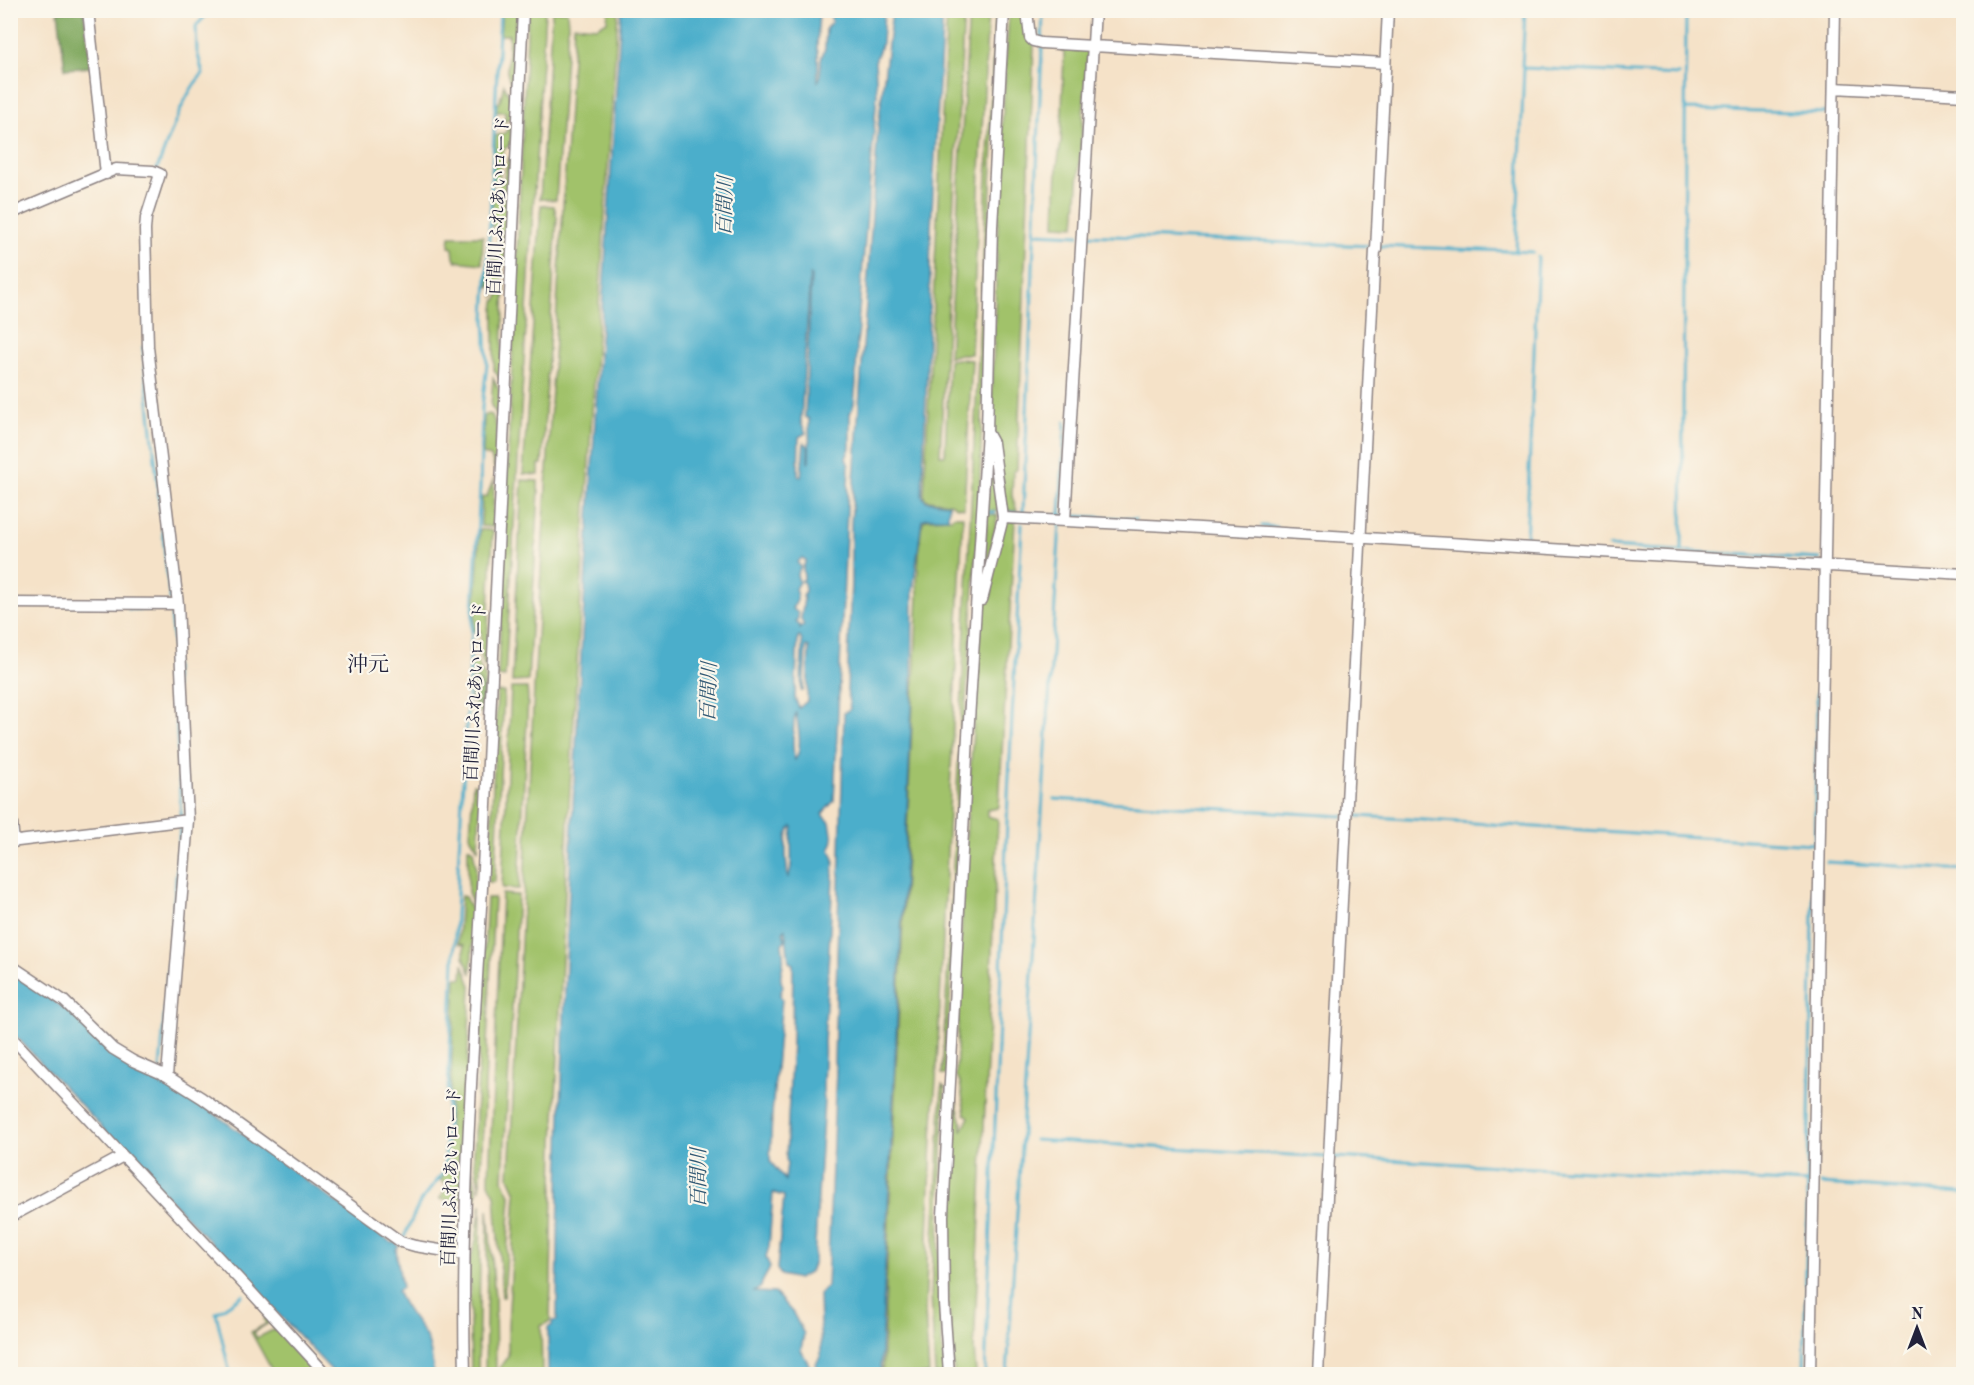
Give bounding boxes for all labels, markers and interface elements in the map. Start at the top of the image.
street label: 百間川ふれあいロード [484,116,513,296]
water label: 百間川 [713,174,737,236]
street label: 百間川ふれあいロード [461,602,490,782]
district label: 沖元 [347,653,389,676]
water label: 百間川 [697,660,721,722]
street label: 百間川ふれあいロード [439,1087,464,1267]
water label: 百間川 [688,1146,710,1208]
north arrow [1887,1298,1947,1358]
text: N [1911,1307,1924,1323]

